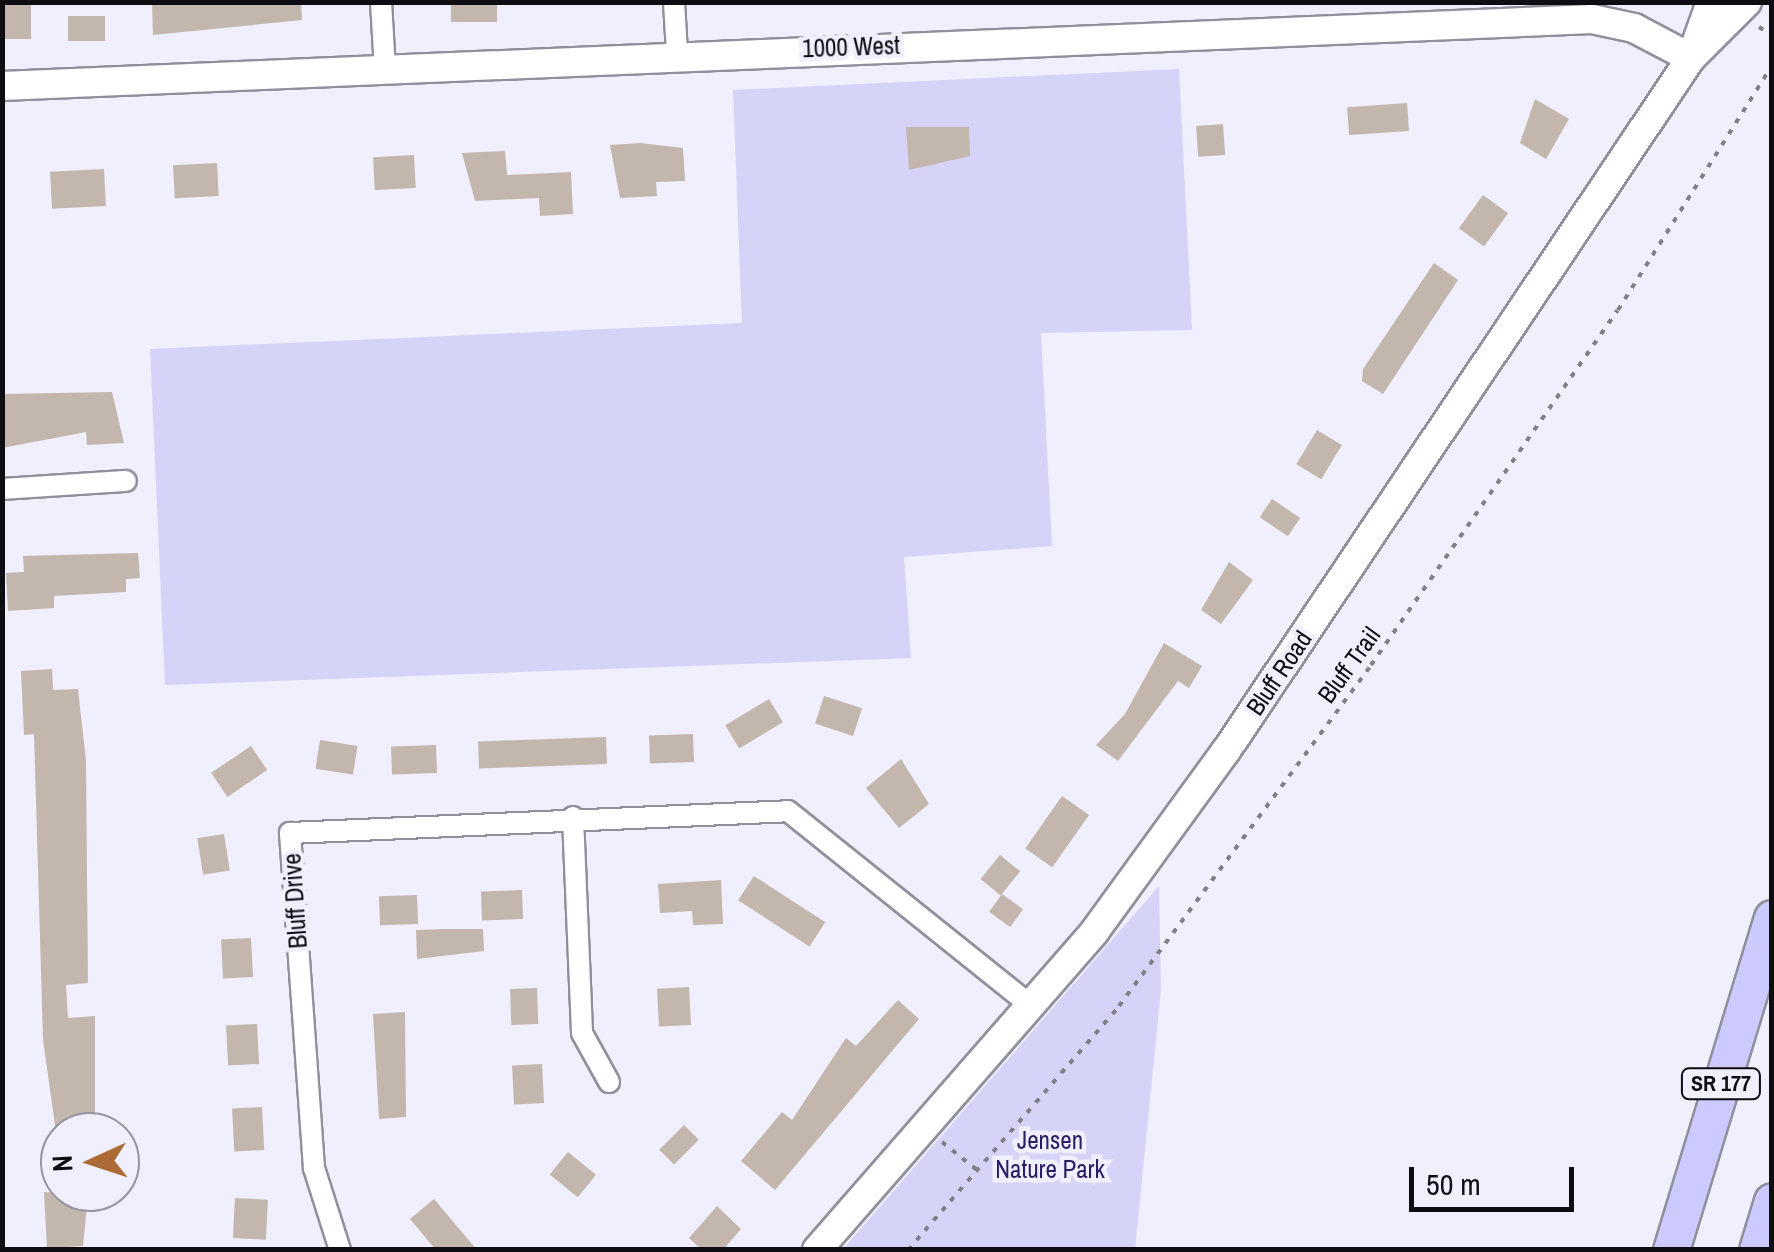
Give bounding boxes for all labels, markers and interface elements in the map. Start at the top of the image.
street label: 1000 West [802,30,900,64]
street label: Bluff Trail [1311,621,1387,709]
street label: Bluff Road [1240,625,1318,721]
street label: Bluff Drive [277,852,313,950]
road number: SR 177 [1678,1067,1764,1101]
north arrow [40,1112,140,1212]
park label: Jensen Nature Park [995,1126,1105,1185]
scale bar [1414,1147,1579,1209]
text: N [43,1154,81,1173]
text: 50 m [1426,1164,1481,1204]

